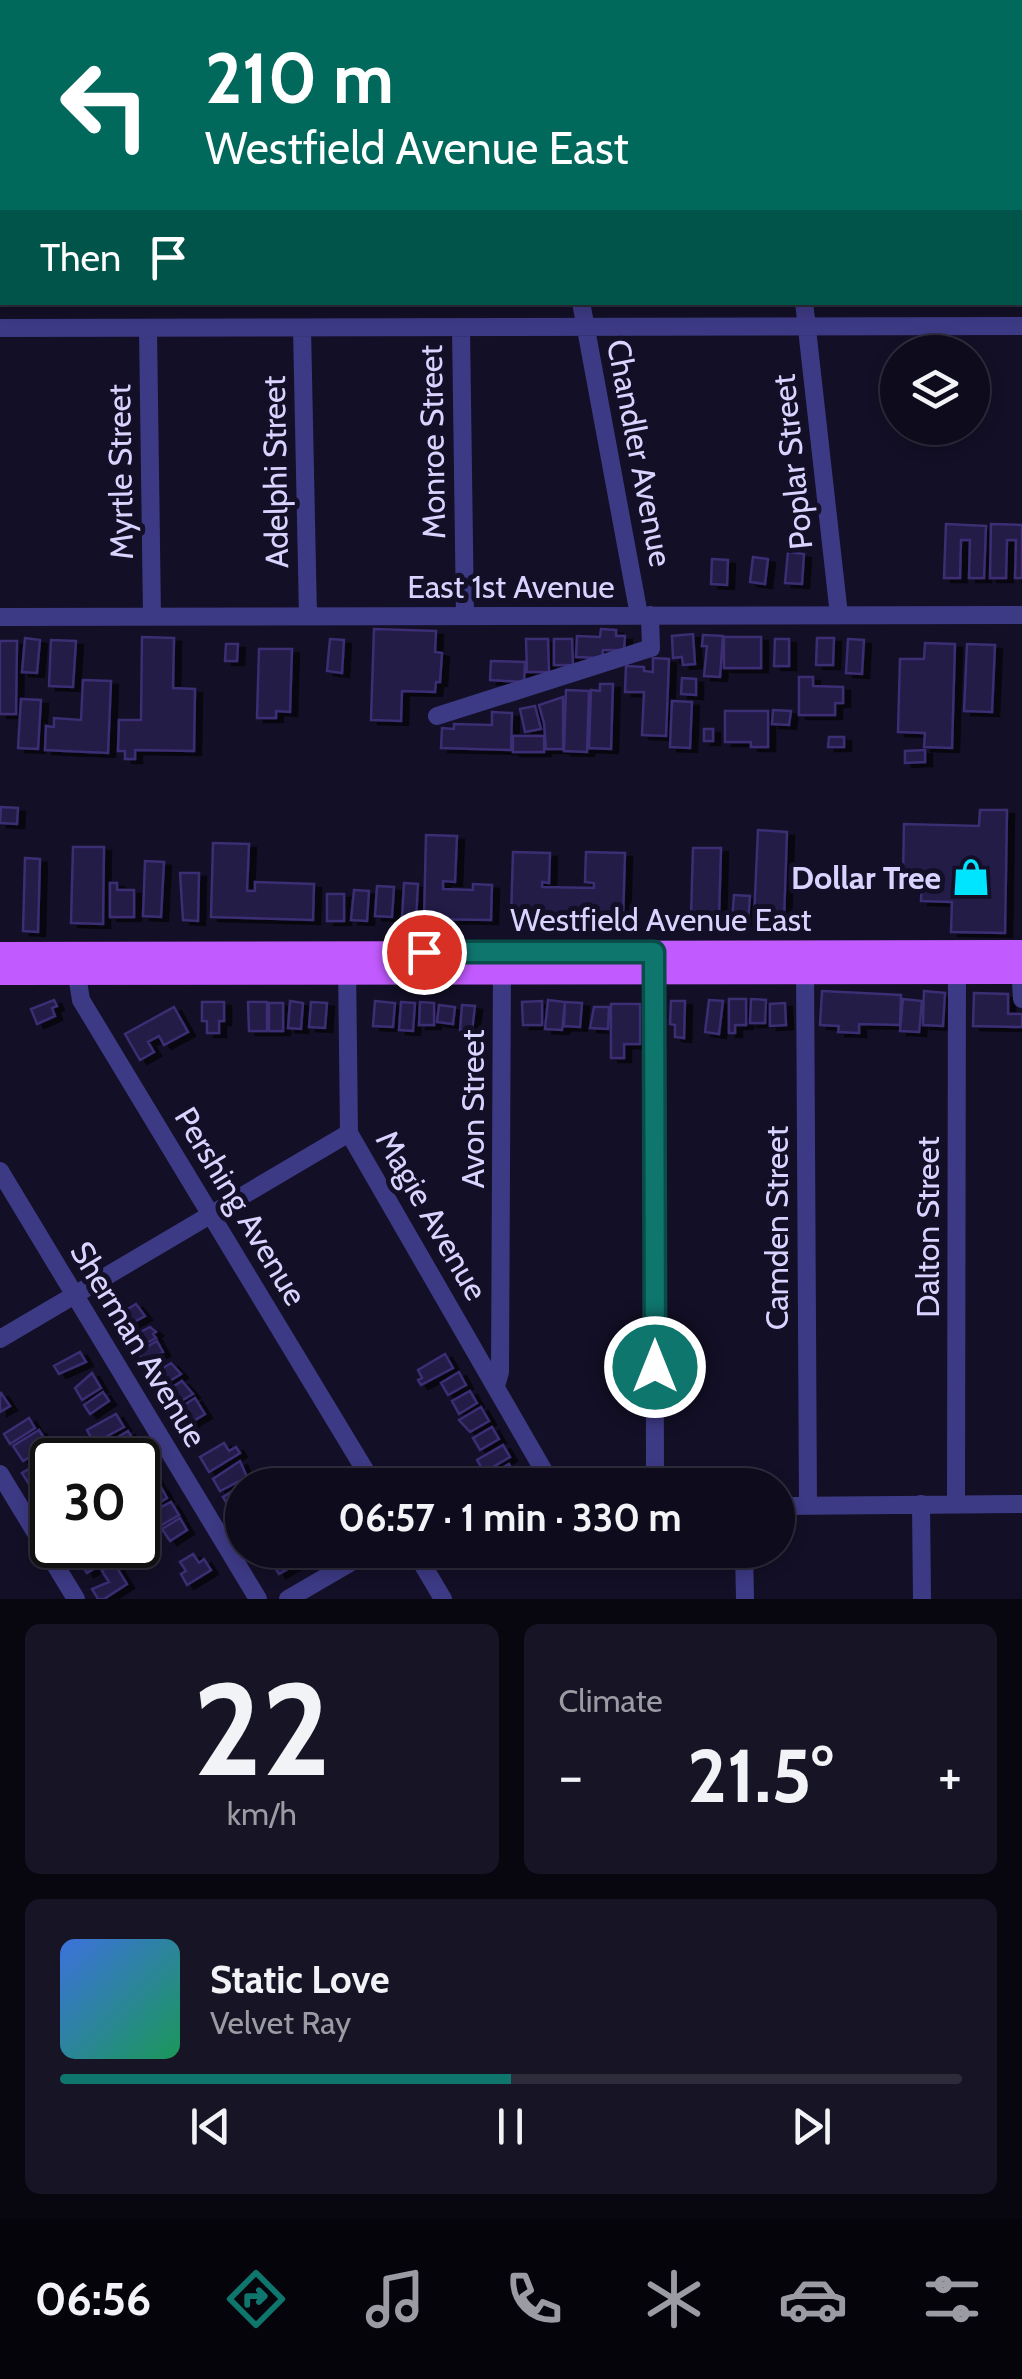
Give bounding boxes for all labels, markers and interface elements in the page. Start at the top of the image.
text: 210 m [205,35,394,121]
icon: left [40,40,170,170]
text: Westfield Avenue East [205,121,629,175]
icon: arrive [141,230,196,285]
text: Then [40,234,121,281]
map controls [880,335,990,445]
button: layers [880,335,990,445]
street label: Chandler Avenue [599,336,681,570]
street label: Monroe Street [411,344,453,539]
street label: Poplar Street [763,372,821,551]
street label: Adelphi Street [254,375,296,569]
street label: Myrtle Street [99,384,141,560]
street label: East 1st Avenue [407,567,615,606]
shop icon: Dollar Tree [950,856,992,898]
place label: Dollar Tree [791,858,941,897]
street label: Westfield Avenue East [510,900,812,939]
pin [382,910,467,995]
icon: arrive [397,925,452,980]
street label: Avon Street [453,1029,492,1188]
street label: Pershing Avenue [167,1100,315,1312]
street label: Magie Avenue [368,1123,496,1307]
street label: Camden Street [757,1125,796,1330]
street label: Dalton Street [908,1136,947,1318]
street label: Sherman Avenue [62,1234,216,1454]
position arrow [603,1315,707,1419]
speed limit sign: 30 [30,1438,160,1568]
text: 06:57 · 1 min · 330 m [338,1494,682,1541]
text: 22 [193,1650,331,1808]
text: Climate [559,1681,663,1720]
text: 21.5° [687,1730,833,1821]
text: − [559,1742,583,1809]
text: + [938,1742,962,1809]
text: km/h [227,1794,297,1833]
text: Static Love [210,1956,389,2003]
text: Velvet Ray [210,2003,351,2042]
icon: previous [183,2099,238,2154]
icon: pause [483,2099,538,2154]
icon: next [784,2099,839,2154]
icon: directions [221,2264,291,2334]
icon: music [360,2264,430,2334]
icon: phone [499,2264,569,2334]
icon: climate [639,2264,709,2334]
icon: car [778,2264,848,2334]
icon: filters [917,2264,987,2334]
text: 06:56 [35,2272,151,2326]

